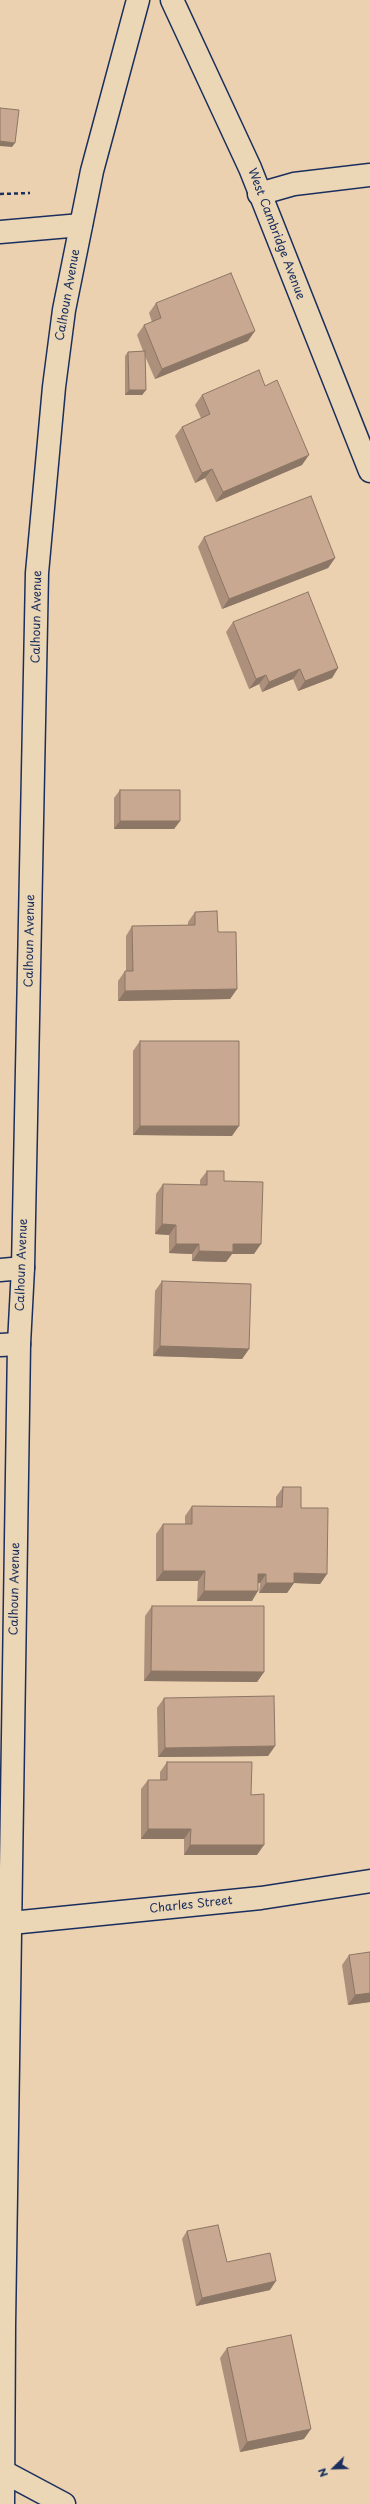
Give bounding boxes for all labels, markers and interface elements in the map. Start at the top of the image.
street label: West Cambridge Avenue [244,166,308,302]
street label: Calhoun Avenue [53,248,83,342]
street label: Calhoun Avenue [29,570,45,664]
street label: Calhoun Avenue [22,894,38,988]
street label: Calhoun Avenue [13,1218,31,1312]
street label: Calhoun Avenue [7,1542,23,1636]
street label: Charles Street [149,1893,233,1917]
north arrow [314,2448,354,2488]
text: N [313,2466,332,2480]

